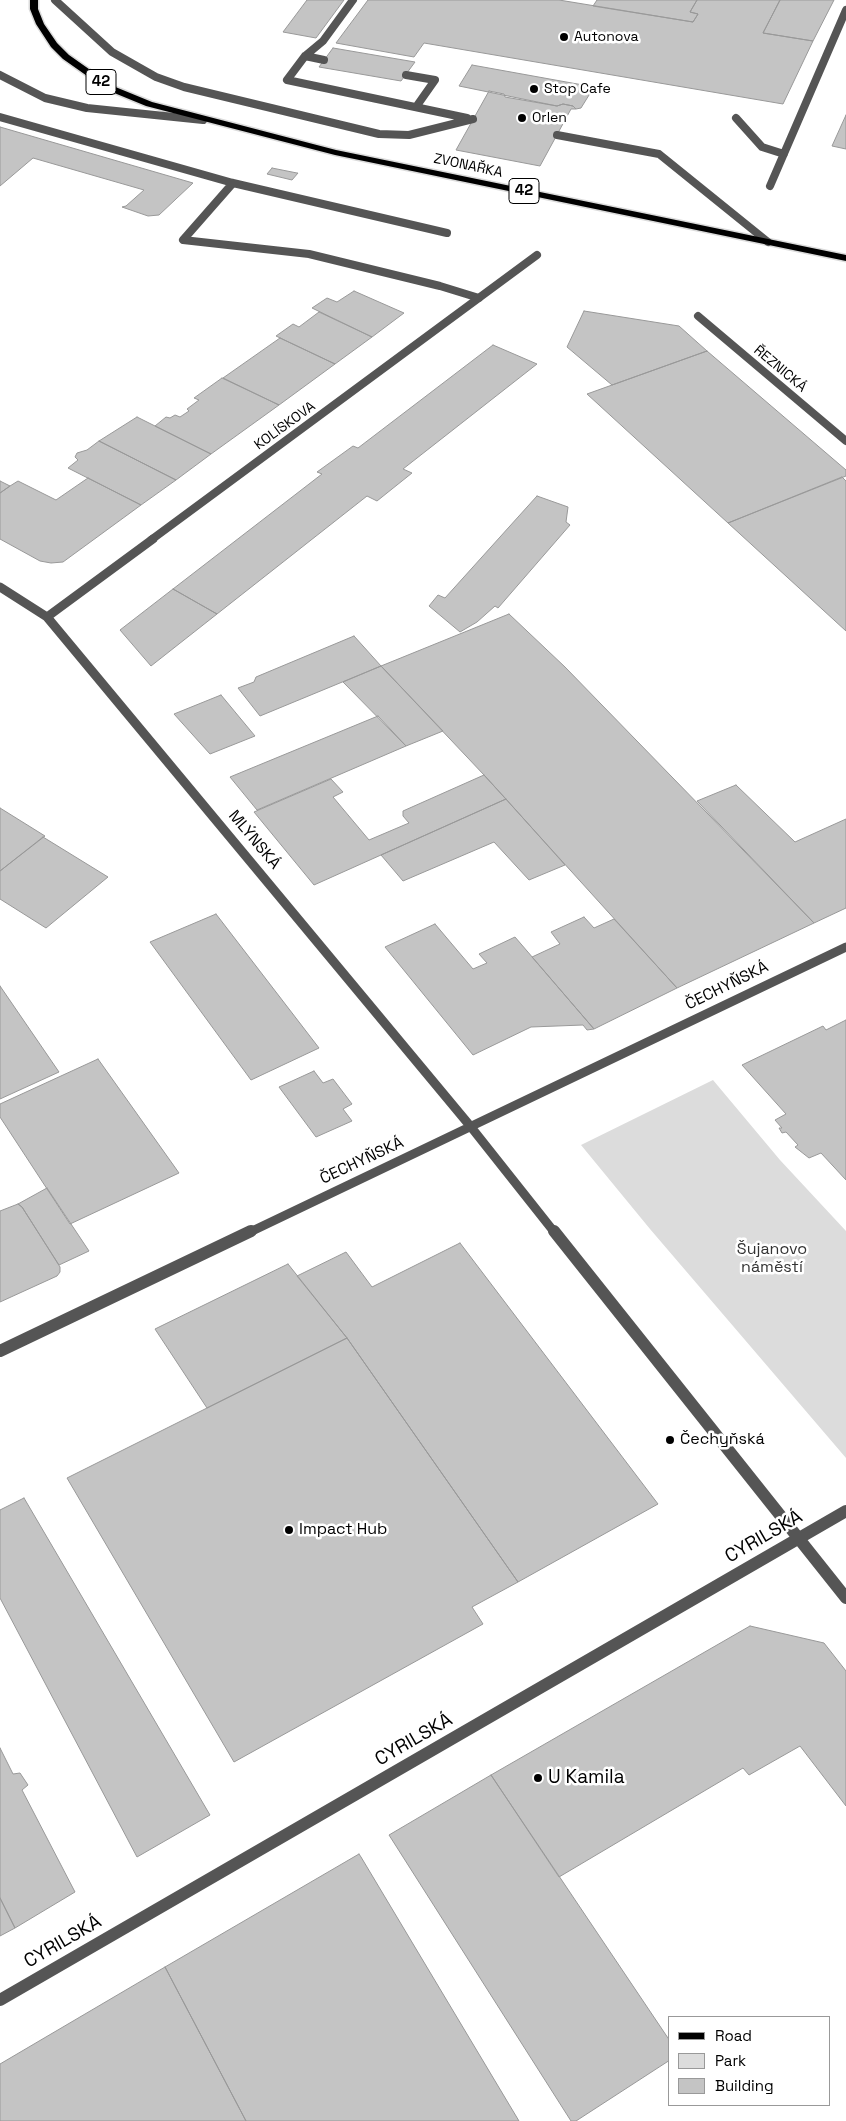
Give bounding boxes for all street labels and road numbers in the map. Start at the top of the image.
road number: 42 [86,70,116,94]
street label: ZVONAŘKA [432,150,504,182]
road number: 42 [509,178,539,204]
street label: ŘEZNICKÁ [750,342,810,396]
street label: KOLÍSKOVA [251,398,319,454]
street label: MLÝNSKÁ [224,807,284,873]
street label: ČECHYŇSKÁ [682,958,772,1014]
street label: ČECHYŇSKÁ [317,1133,407,1189]
street label: CYRILSKÁ [721,1506,807,1568]
street label: CYRILSKÁ [371,1709,457,1771]
street label: CYRILSKÁ [20,1911,106,1973]

